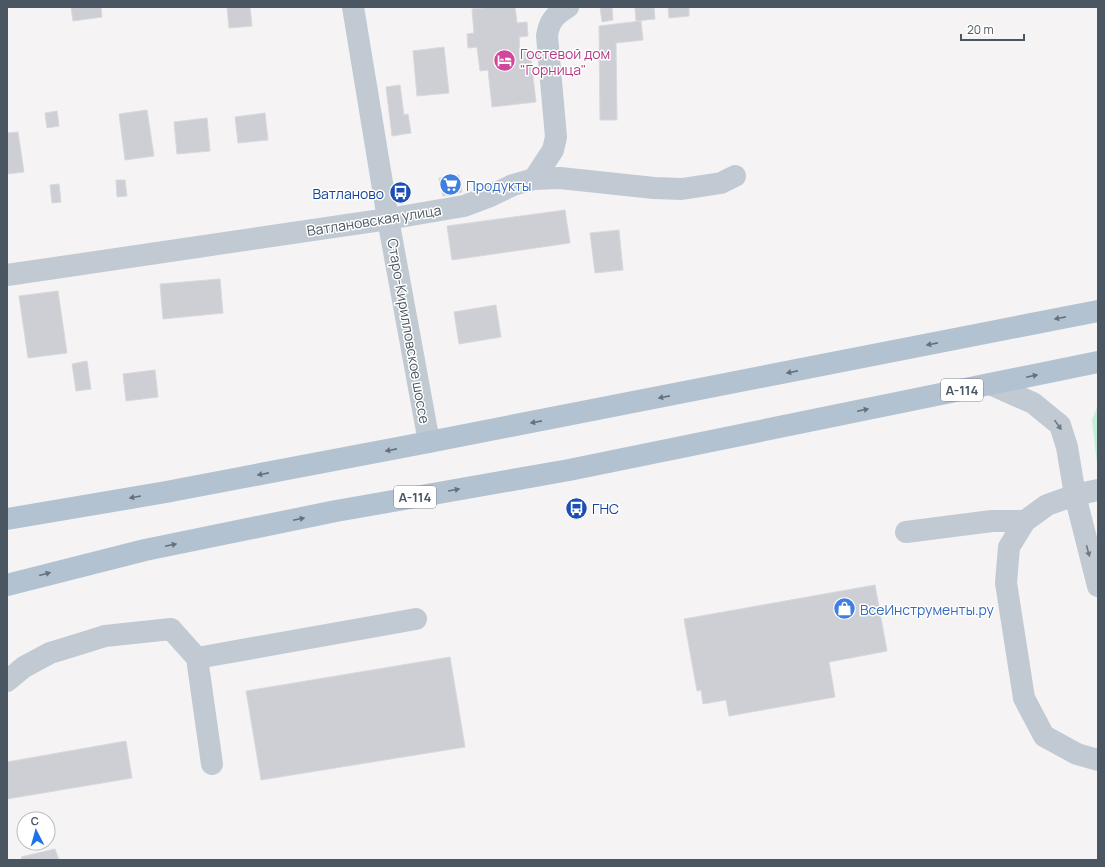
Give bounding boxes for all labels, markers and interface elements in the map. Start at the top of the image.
scale bar [961,16,1024,42]
text: 20 m [967,21,994,38]
place label: Гостевой дом "Горница" [520,44,610,79]
hotel icon: Гостевой дом "Горница" [492,48,518,74]
supermarket icon: Продукты [438,172,464,198]
place label: Продукты [466,176,531,195]
bus stop icon: Ватланово [387,180,413,206]
place label: Ватланово [313,184,384,203]
street label: Ватлановская улица [305,200,443,240]
street label: Старо-Кирилловское шоссе [383,237,435,425]
one-way arrow [1054,316,1066,322]
one-way arrow [926,341,938,347]
one-way arrow [786,369,798,375]
one-way arrow [1026,372,1038,378]
road number: А-114 [941,379,983,401]
one-way arrow [658,395,670,401]
one-way arrow [857,407,869,413]
one-way arrow [530,419,543,425]
one-way arrow [1054,420,1062,431]
one-way arrow [385,447,397,453]
one-way arrow [257,471,269,477]
road number: А-114 [394,486,436,508]
one-way arrow [448,487,460,493]
one-way arrow [129,495,141,501]
bus stop icon: ГНС [564,495,590,521]
place label: ГНС [592,499,619,518]
one-way arrow [292,516,305,522]
one-way arrow [165,542,177,548]
one-way arrow [1085,545,1091,557]
one-way arrow [39,571,51,577]
shop icon: ВсеИнструменты.ру [831,596,857,622]
place label: ВсеИнструменты.ру [860,600,995,619]
north arrow [16,811,56,851]
text: С [30,813,40,828]

